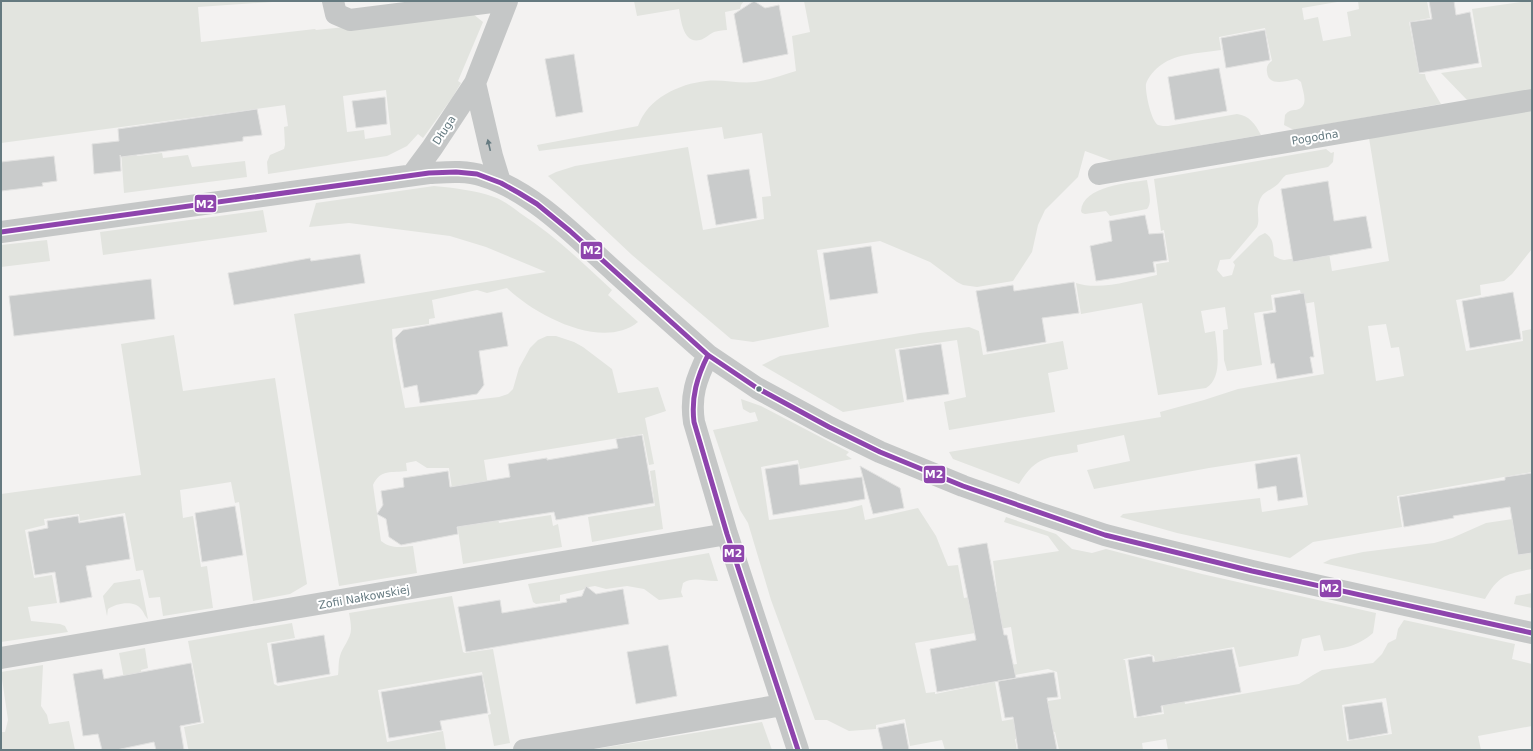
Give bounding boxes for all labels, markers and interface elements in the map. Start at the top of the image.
street label: Długa [430,113,459,147]
street label: Pogodna [1291,127,1339,148]
one-way arrow [486,139,492,151]
line badge: M2 [194,194,217,213]
text: M2 [196,198,214,211]
line badge: M2 [580,241,603,260]
text: M2 [583,244,601,257]
unlabelled marker [754,384,764,394]
line badge: M2 [923,465,946,484]
text: M2 [925,468,943,481]
line badge: M2 [722,544,745,563]
text: M2 [724,547,742,560]
line badge: M2 [1319,579,1342,598]
text: M2 [1321,582,1339,595]
street label: Zofii Nałkowskiej [317,583,411,612]

